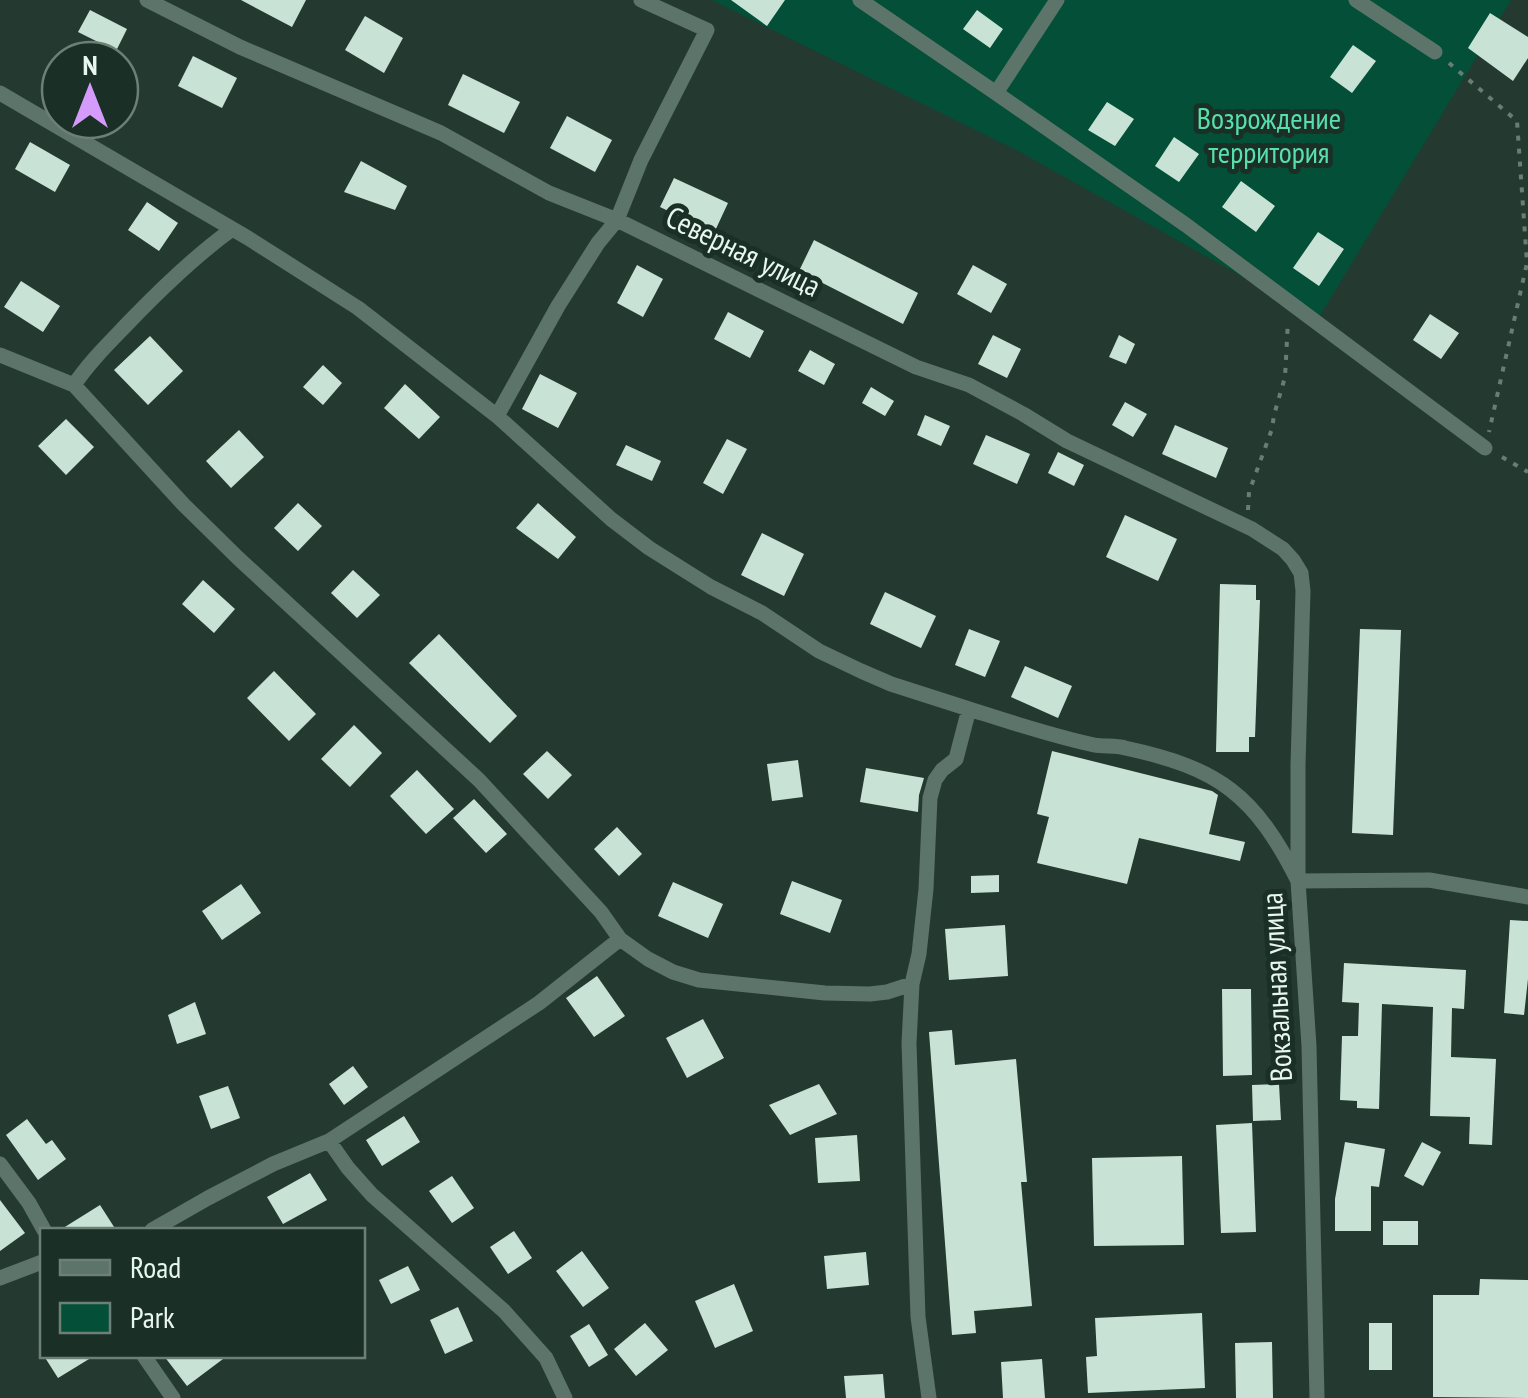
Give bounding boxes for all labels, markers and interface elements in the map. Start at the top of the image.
north arrow [40,40,140,140]
text: N [82,46,98,83]
park label: Возрождение территория [1197,98,1341,171]
street label: Северная улица [660,196,827,305]
street label: Вокзальная улица [1251,892,1300,1083]
legend [40,1228,365,1358]
text: Road [130,1247,181,1286]
text: Park [130,1297,175,1336]

